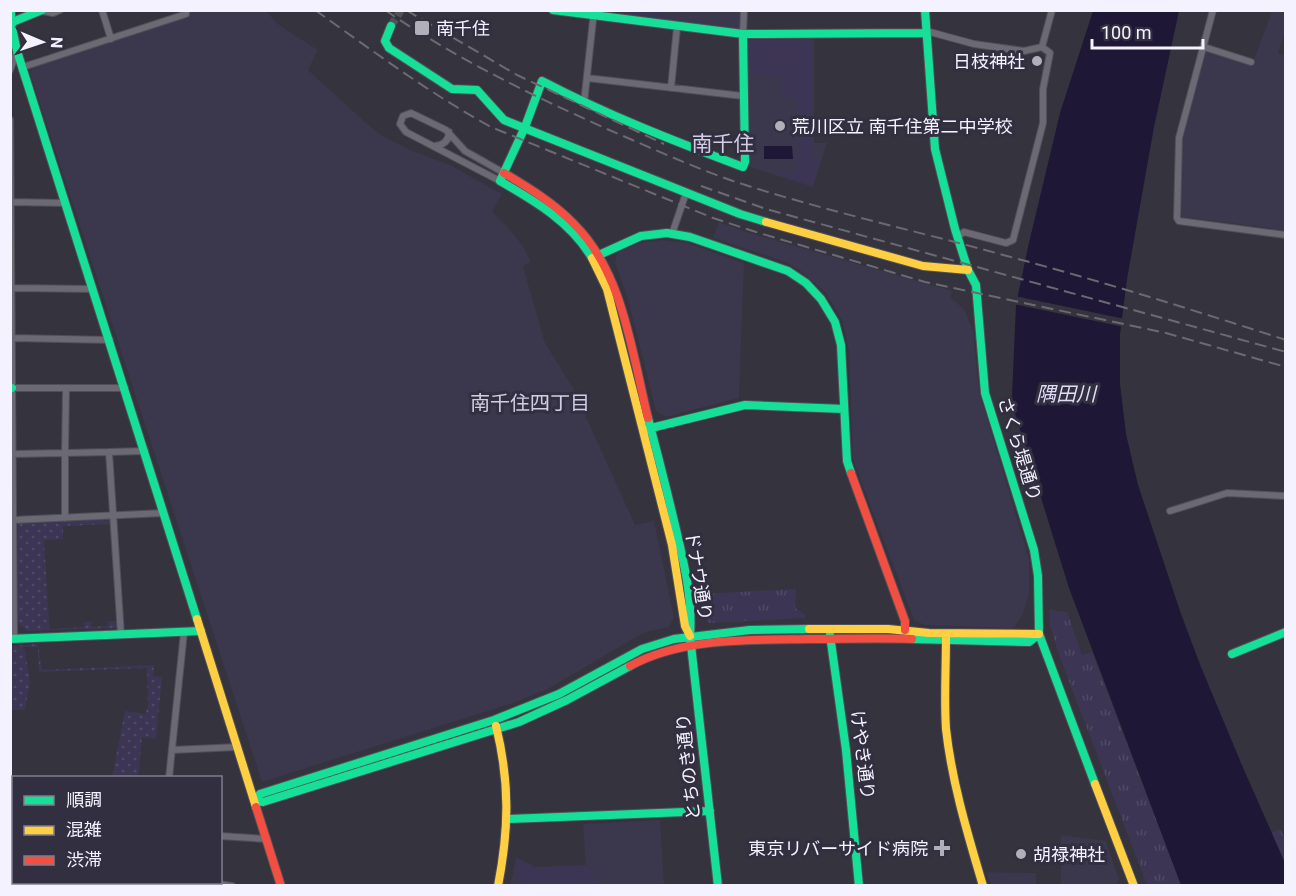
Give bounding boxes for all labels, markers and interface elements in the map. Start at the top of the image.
north arrow [12,12,72,72]
scale bar [1092,12,1203,50]
place label: 南千住 [436,18,490,39]
marker: 南千住 [413,19,431,37]
text: 100 m [1101,22,1152,43]
text: N [47,37,66,48]
place label: 日枝神社 [953,51,1025,72]
marker: 日枝神社 [1030,54,1044,68]
place label: 荒川区立 南千住第二中学校 [792,116,1012,137]
marker: 荒川区立 南千住第二中学校 [773,119,787,133]
district label: 南千住 [692,132,755,156]
water label: 隅田川 [1036,382,1098,406]
district label: 南千住四丁目 [470,391,590,415]
street label: さくら堤通り [994,394,1046,504]
street label: ドナウ通り [682,530,716,622]
street label: けやき通り [847,709,879,801]
street label: とちのき通り [672,712,704,822]
legend [12,776,222,884]
text: 順調 [66,789,102,810]
text: 混雑 [66,819,102,840]
place label: 東京リバーサイド病院 [748,838,928,859]
marker: 東京リバーサイド病院 [933,839,951,857]
place label: 胡禄神社 [1033,844,1105,865]
marker: 胡禄神社 [1014,847,1028,861]
text: 渋滞 [66,849,102,870]

